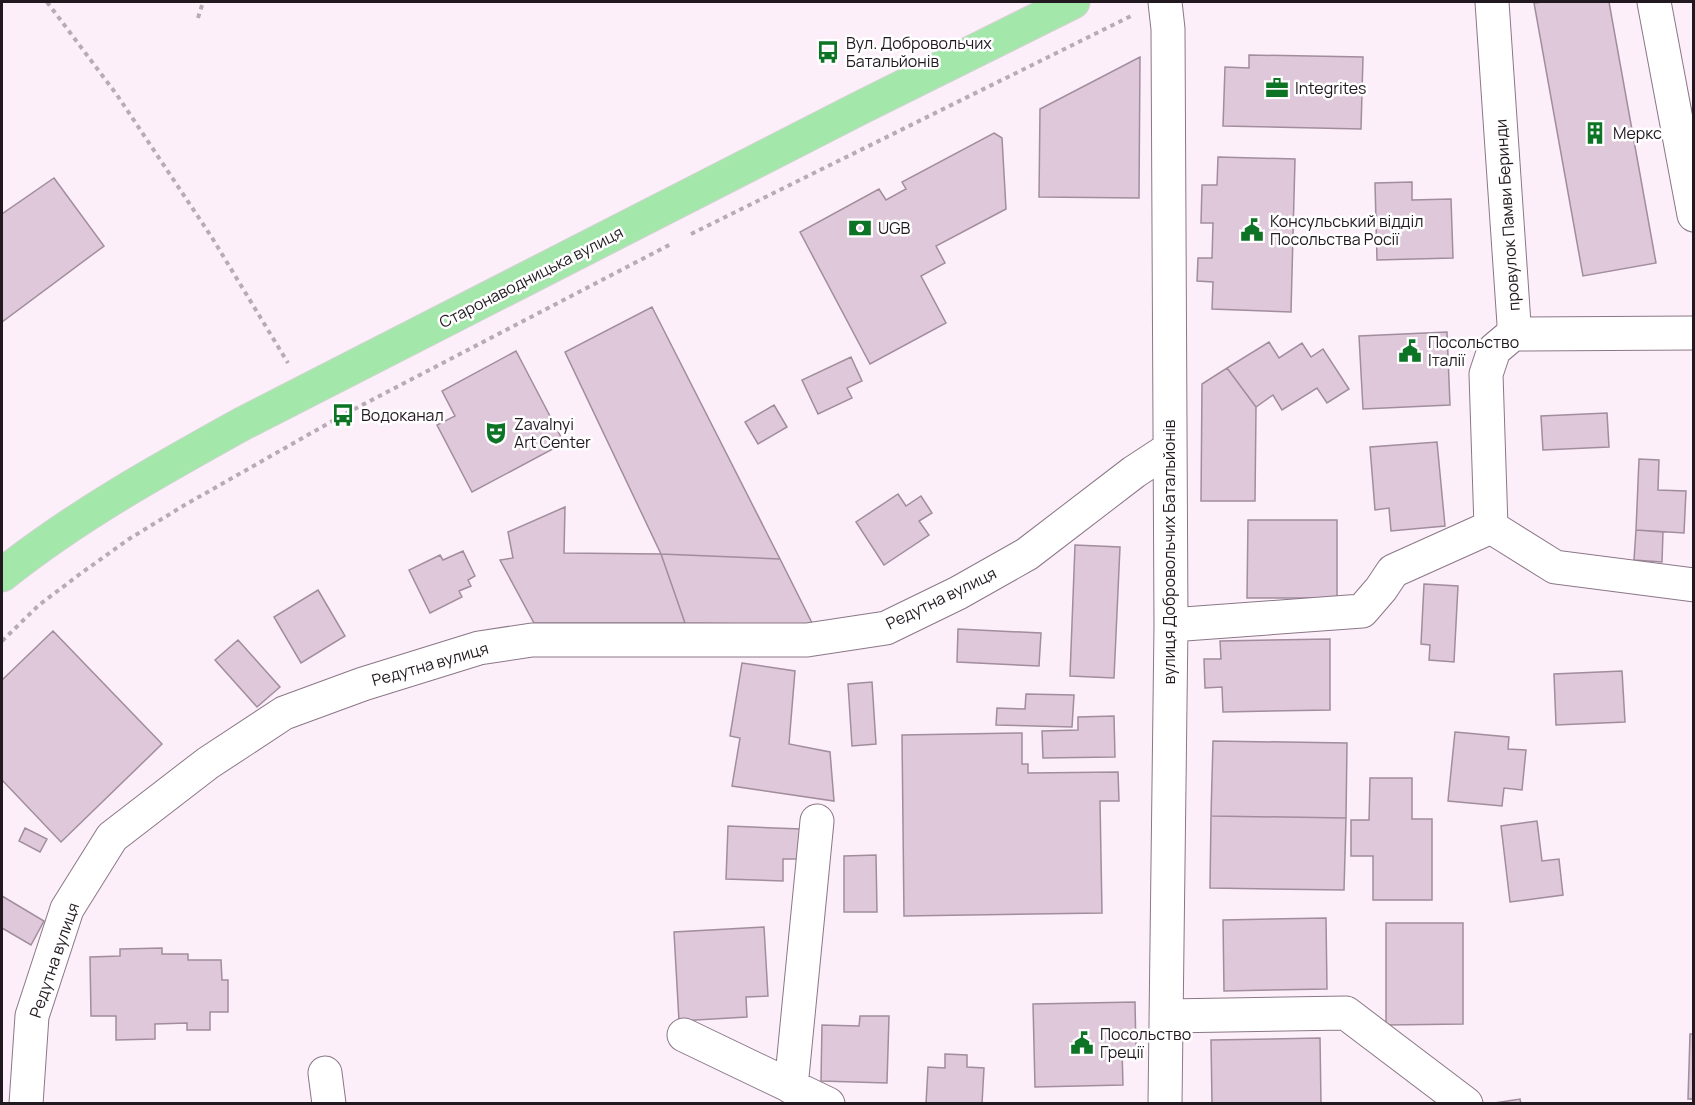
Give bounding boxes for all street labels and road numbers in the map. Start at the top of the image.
street label: провулок Памви Беринди [1489,118,1525,312]
street label: Старонаводницька вулиця [435,221,627,333]
street label: вулиця Добровольчих Батальйонів [1158,419,1180,684]
street label: Редутна вулиця [882,562,1000,634]
street label: Редутна вулиця [369,637,491,691]
street label: Редутна вулиця [24,899,84,1021]

